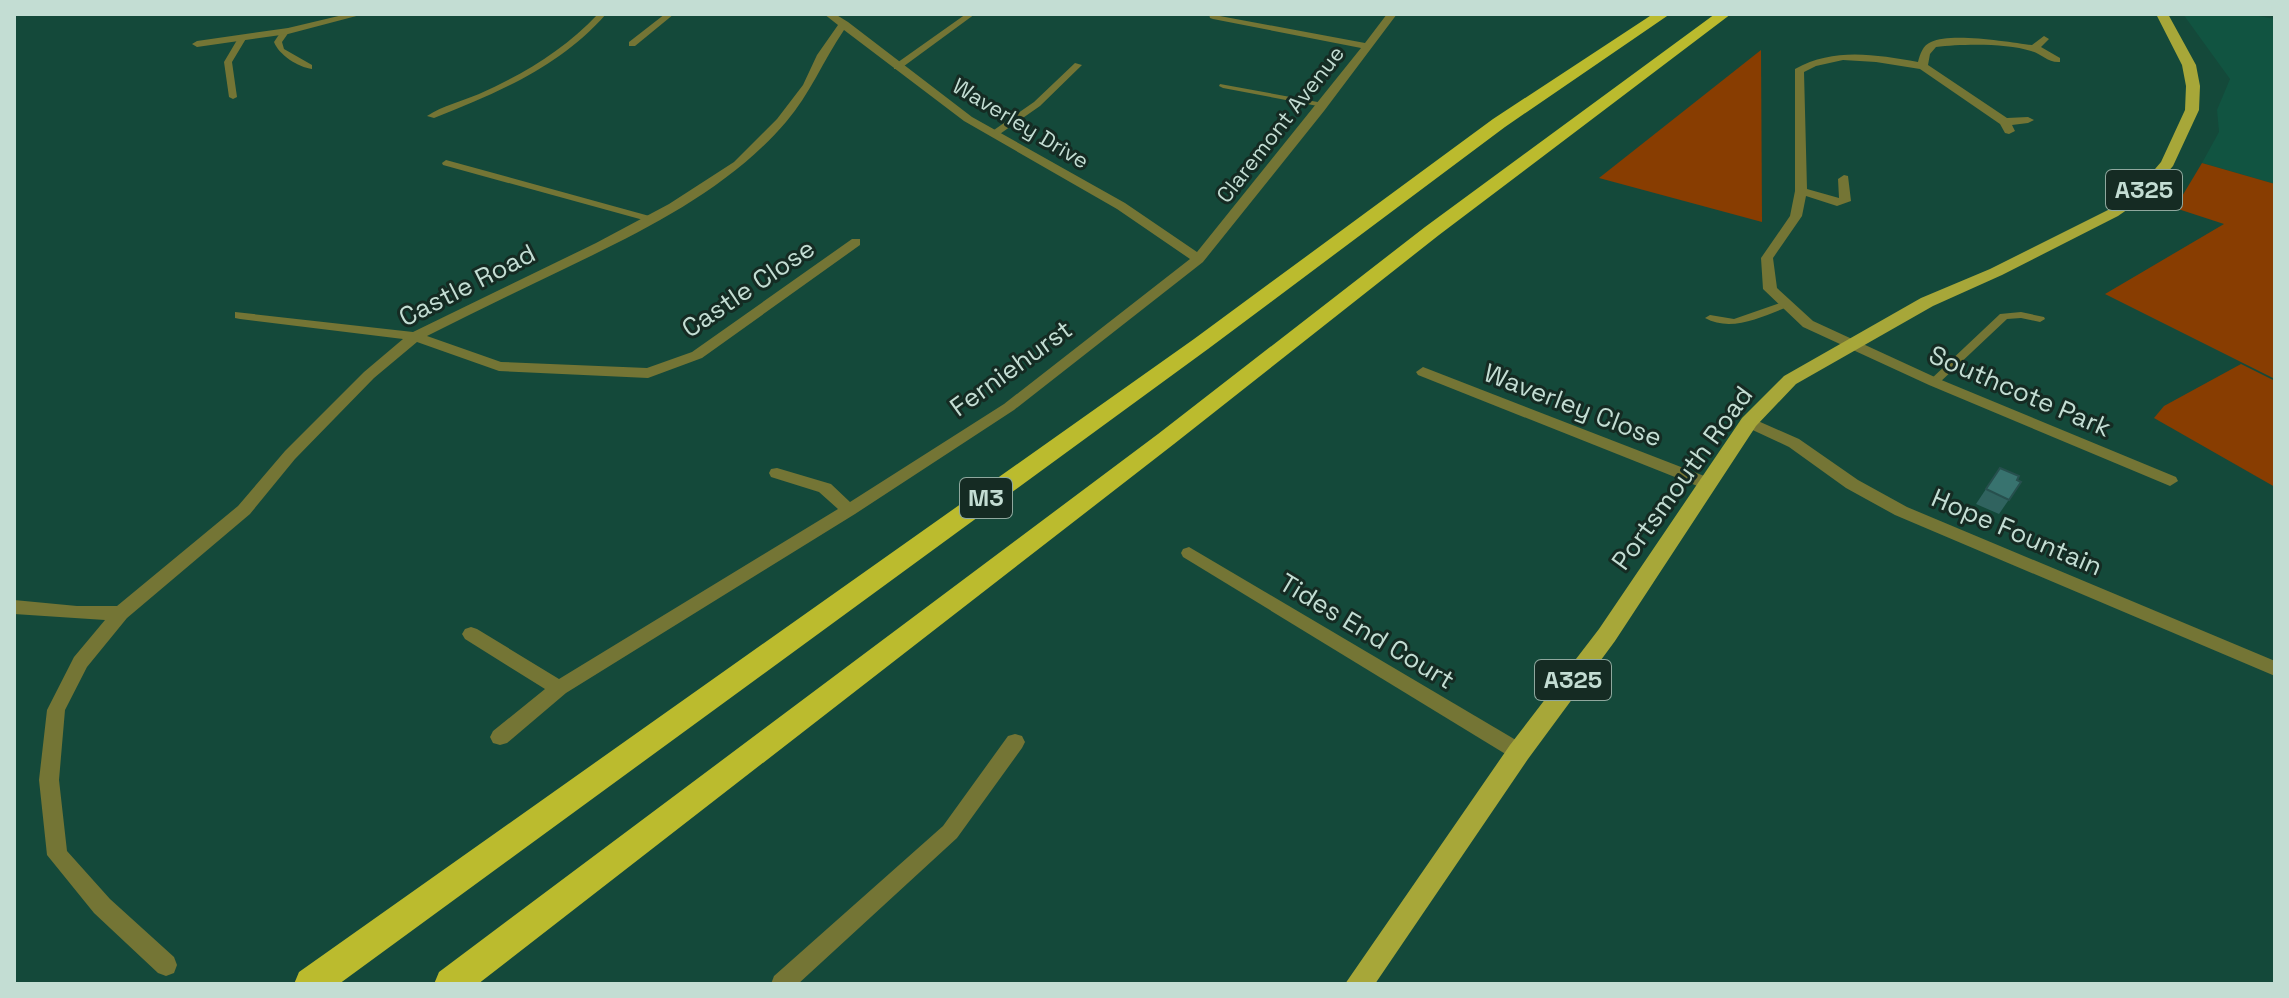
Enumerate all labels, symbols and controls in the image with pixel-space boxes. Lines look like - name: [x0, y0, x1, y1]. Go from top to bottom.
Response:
- street label: Claremont Avenue: [1210, 40, 1350, 208]
- street label: Waverley Drive: [948, 71, 1094, 175]
- road number: A325: [2106, 170, 2182, 210]
- street label: Castle Close: [675, 231, 821, 345]
- street label: Castle Road: [393, 236, 541, 334]
- street label: Ferniehurst: [943, 312, 1079, 424]
- street label: Southcote Park: [1924, 337, 2116, 445]
- street label: Waverley Close: [1479, 355, 1667, 455]
- street label: Portsmouth Road: [1604, 379, 1760, 577]
- road number: M3: [960, 478, 1012, 518]
- street label: Hope Fountain: [1926, 481, 2108, 583]
- street label: Tides End Court: [1273, 565, 1461, 697]
- road number: A325: [1535, 660, 1611, 700]

